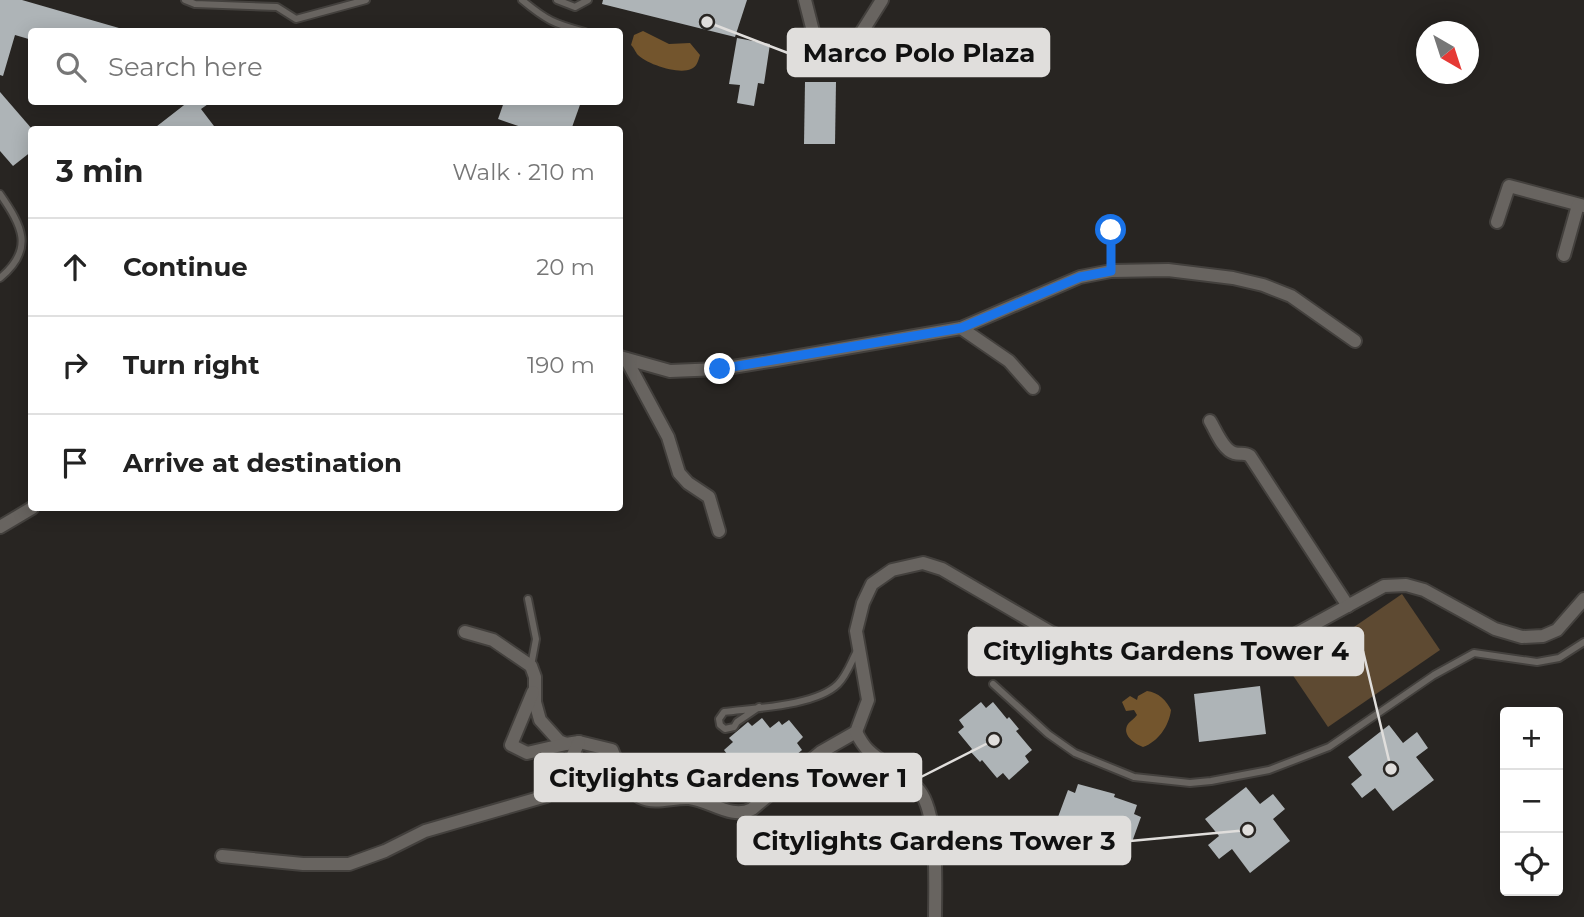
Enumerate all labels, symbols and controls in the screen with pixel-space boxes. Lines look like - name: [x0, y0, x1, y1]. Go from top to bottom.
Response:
- north arrow: [1416, 21, 1479, 84]
- search box: [28, 28, 623, 105]
- callout: Marco Polo Plaza: [788, 29, 1049, 76]
- text: Marco Polo Plaza: [803, 37, 1035, 69]
- icon: search: [52, 48, 90, 86]
- text: Search here: [108, 51, 263, 83]
- text: 3 min: [56, 153, 143, 190]
- text: Walk · 210 m: [452, 158, 595, 186]
- route start: [1095, 214, 1126, 245]
- icon: ahead: [56, 248, 94, 286]
- text: Continue: [123, 251, 248, 283]
- text: 20 m: [536, 253, 595, 281]
- icon: right: [56, 346, 94, 384]
- text: Turn right: [123, 349, 259, 381]
- text: 190 m: [527, 351, 595, 379]
- route end: [704, 353, 735, 384]
- icon: arrive: [56, 444, 94, 482]
- text: Arrive at destination: [123, 447, 402, 479]
- callout: Citylights Gardens Tower 4: [969, 628, 1363, 675]
- text: Citylights Gardens Tower 4: [983, 635, 1349, 667]
- map controls: [1500, 707, 1563, 896]
- button: +: [1500, 707, 1563, 770]
- callout: Citylights Gardens Tower 1: [535, 754, 921, 801]
- text: Citylights Gardens Tower 1: [549, 762, 907, 794]
- button: −: [1500, 770, 1563, 833]
- callout: Citylights Gardens Tower 3: [738, 817, 1130, 864]
- text: Citylights Gardens Tower 3: [752, 825, 1116, 857]
- button: locate: [1500, 833, 1563, 896]

